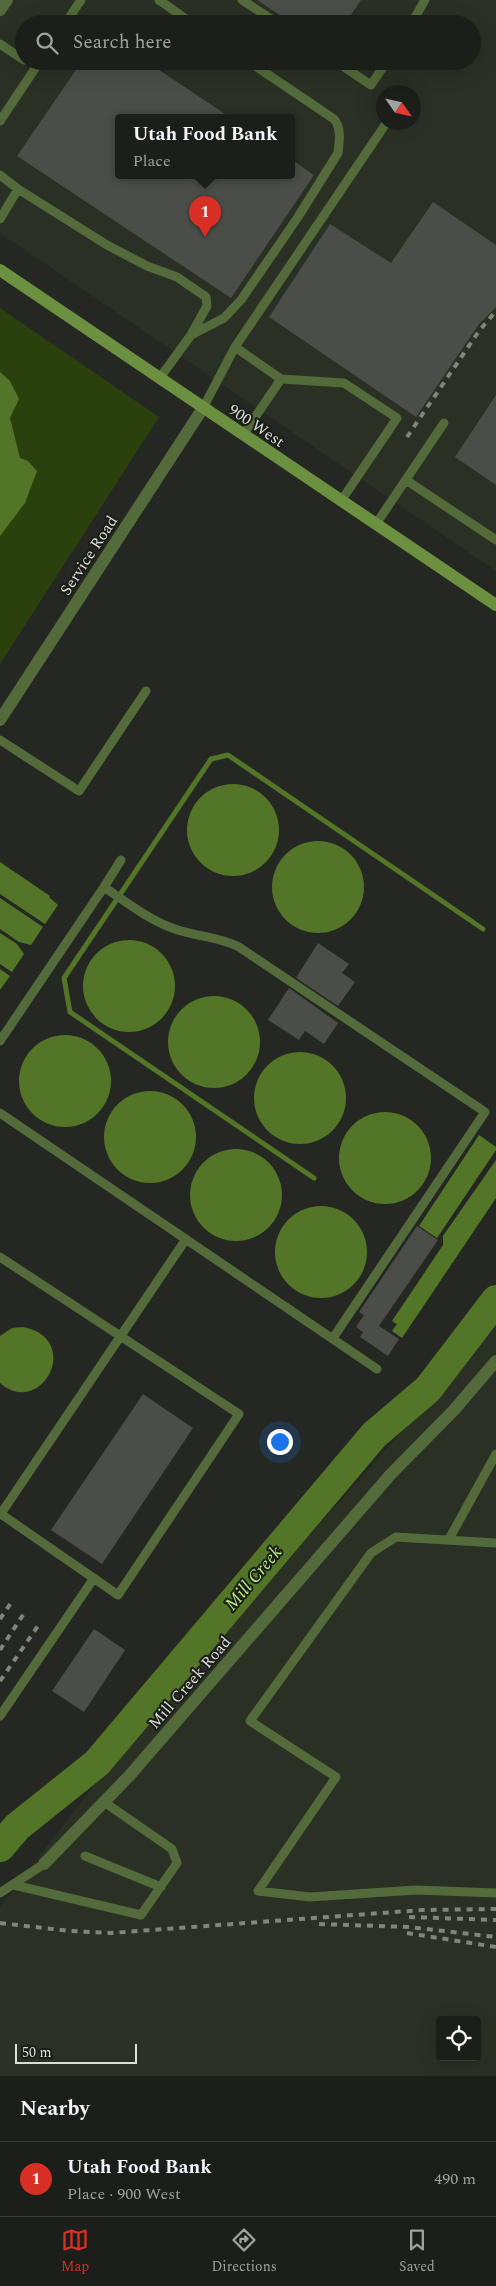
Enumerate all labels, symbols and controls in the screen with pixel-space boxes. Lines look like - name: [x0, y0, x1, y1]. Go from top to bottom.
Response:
- search box: [15, 15, 481, 70]
- text: Search here: [73, 28, 172, 57]
- icon: search: [33, 29, 61, 57]
- north arrow: [376, 85, 421, 130]
- popup: [115, 114, 295, 179]
- text: Utah Food Bank: [133, 120, 277, 149]
- text: Place: [133, 149, 171, 173]
- pin: 1: [189, 196, 221, 237]
- street label: 900 West: [223, 398, 290, 454]
- street label: Service Road: [54, 511, 124, 600]
- your location: [267, 1429, 293, 1455]
- water label: Mill Creek: [218, 1539, 289, 1617]
- street label: Mill Creek Road: [143, 1631, 237, 1734]
- map controls: [436, 2016, 481, 2061]
- button: locate: [436, 2016, 481, 2061]
- scale bar: [15, 2041, 138, 2064]
- text: 50 m: [22, 2042, 52, 2063]
- text: Nearby: [20, 2093, 90, 2125]
- text: Utah Food Bank: [67, 2153, 212, 2182]
- text: 1: [32, 2167, 40, 2191]
- text: 490 m: [434, 2167, 476, 2191]
- text: Place · 900 West: [67, 2182, 181, 2206]
- tab: Map: [61, 2226, 89, 2277]
- tab: Directions: [211, 2226, 277, 2277]
- tab: Saved: [399, 2226, 435, 2277]

